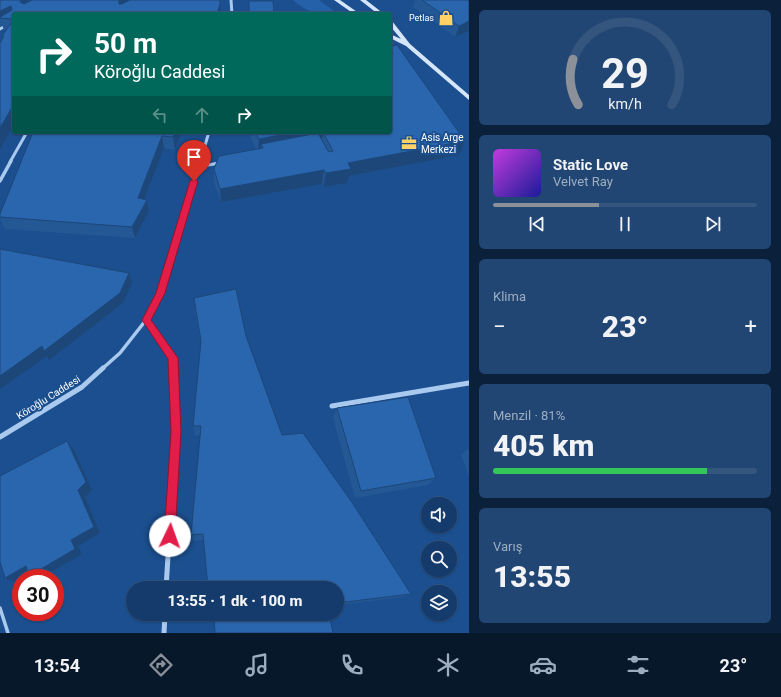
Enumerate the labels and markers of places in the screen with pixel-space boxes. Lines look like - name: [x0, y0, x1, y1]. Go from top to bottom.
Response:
- shop icon: Petlas: [437, 9, 455, 27]
- place label: Petlas: [409, 13, 434, 23]
- place label: Asis Arge Merkezi: [421, 132, 464, 155]
- office icon: Asis Arge Merkezi: [400, 134, 418, 152]
- pin: [177, 140, 211, 181]

